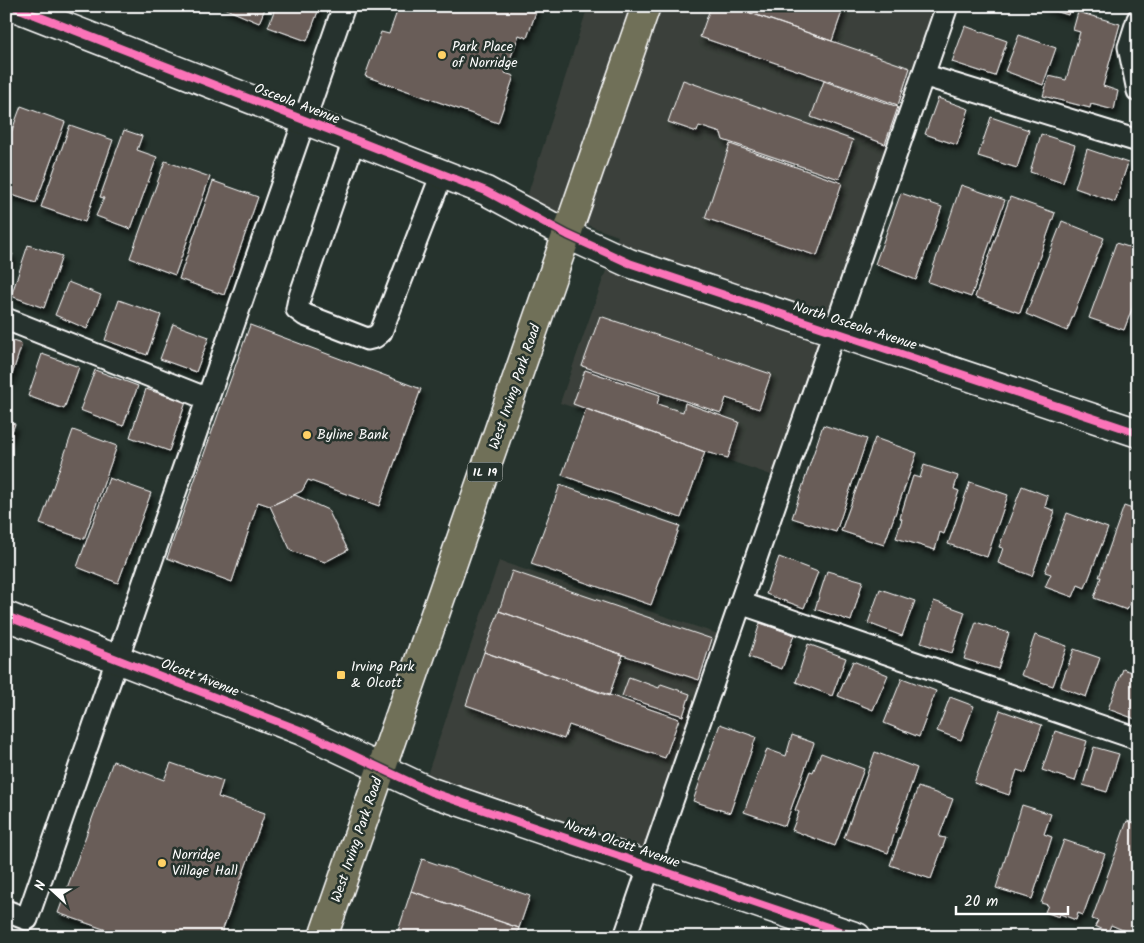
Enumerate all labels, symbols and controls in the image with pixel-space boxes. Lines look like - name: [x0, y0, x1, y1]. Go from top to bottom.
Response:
- place label: Park Place of Norridge: [452, 36, 518, 74]
- marker: Park Place of Norridge: [436, 49, 448, 61]
- street label: Osceola Avenue: [251, 78, 344, 131]
- street label: North Osceola Avenue: [790, 296, 921, 357]
- street label: West Irving Park Road: [483, 320, 547, 453]
- place label: Byline Bank: [317, 424, 389, 446]
- marker: Byline Bank: [301, 429, 313, 441]
- road number: IL 19: [468, 462, 502, 482]
- street label: Olcott Avenue: [158, 653, 243, 703]
- place label: Irving Park & Olcott: [351, 656, 415, 694]
- marker: Irving Park & Olcott: [335, 669, 347, 681]
- street label: West Irving Park Road: [325, 773, 389, 906]
- street label: North Olcott Avenue: [561, 814, 684, 874]
- place label: Norridge Village Hall: [172, 844, 238, 882]
- marker: Norridge Village Hall: [156, 857, 168, 869]
- north arrow: [28, 866, 78, 916]
- text: N: [29, 877, 53, 894]
- scale bar: [956, 883, 1069, 915]
- text: 20 m: [964, 890, 998, 914]

